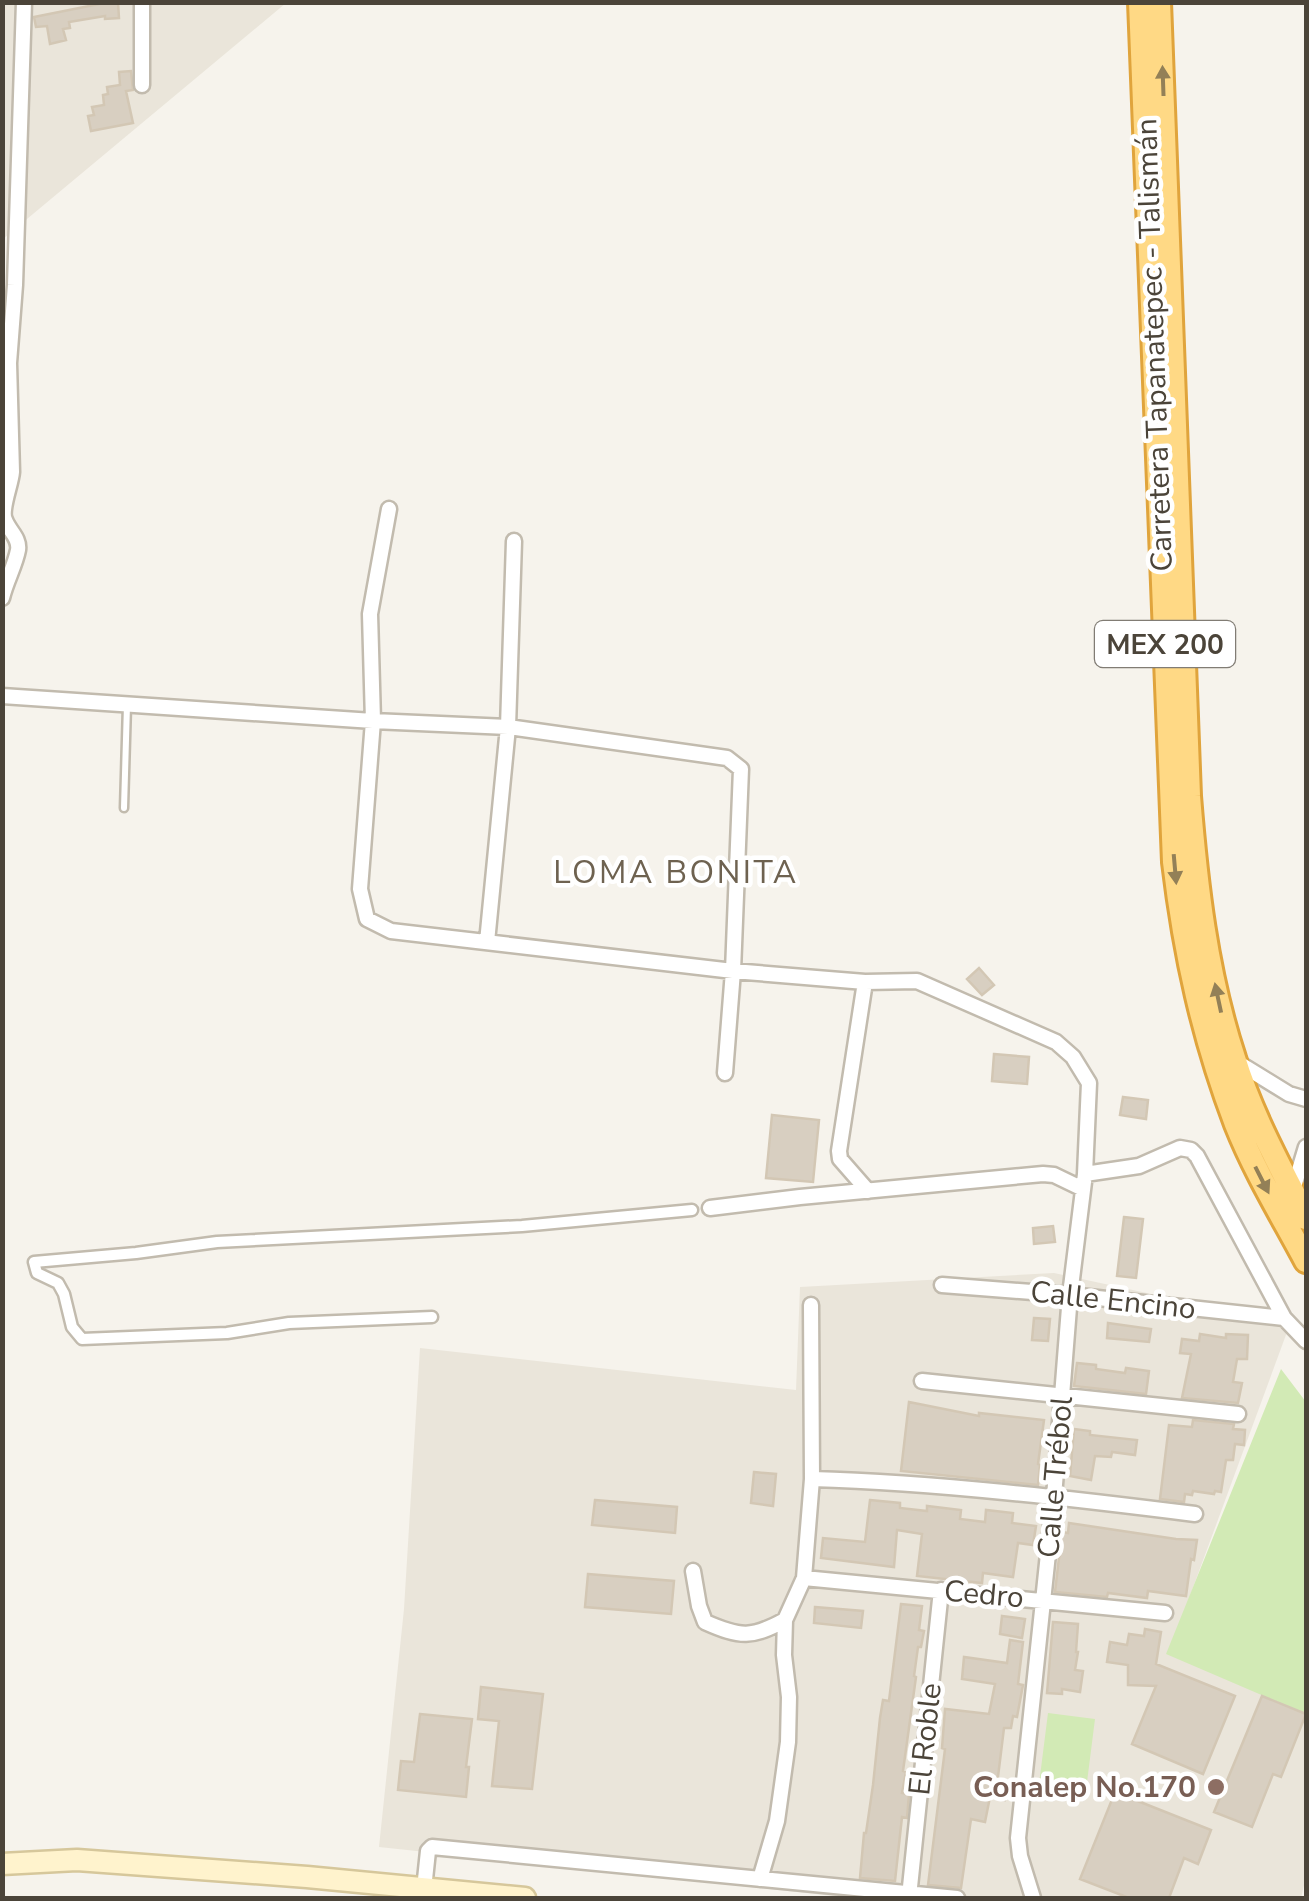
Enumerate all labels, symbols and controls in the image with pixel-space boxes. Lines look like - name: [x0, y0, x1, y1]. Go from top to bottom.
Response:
- one-way arrow: [1154, 65, 1170, 97]
- street label: Carretera Tapanatepec - Talismán: [1126, 118, 1183, 572]
- road number: MEX 200: [1095, 621, 1235, 667]
- district label: LOMA BONITA: [553, 851, 799, 894]
- one-way arrow: [1167, 854, 1183, 886]
- one-way arrow: [1210, 982, 1225, 1013]
- one-way arrow: [1253, 1166, 1270, 1195]
- street label: Calle Encino: [1028, 1271, 1198, 1330]
- street label: Calle Trébol: [1028, 1394, 1083, 1560]
- street label: Cedro: [942, 1571, 1026, 1618]
- street label: El Roble: [899, 1681, 952, 1797]
- place label: Conalep No.170: [973, 1767, 1196, 1808]
- marker: Conalep No.170: [1205, 1776, 1227, 1798]

